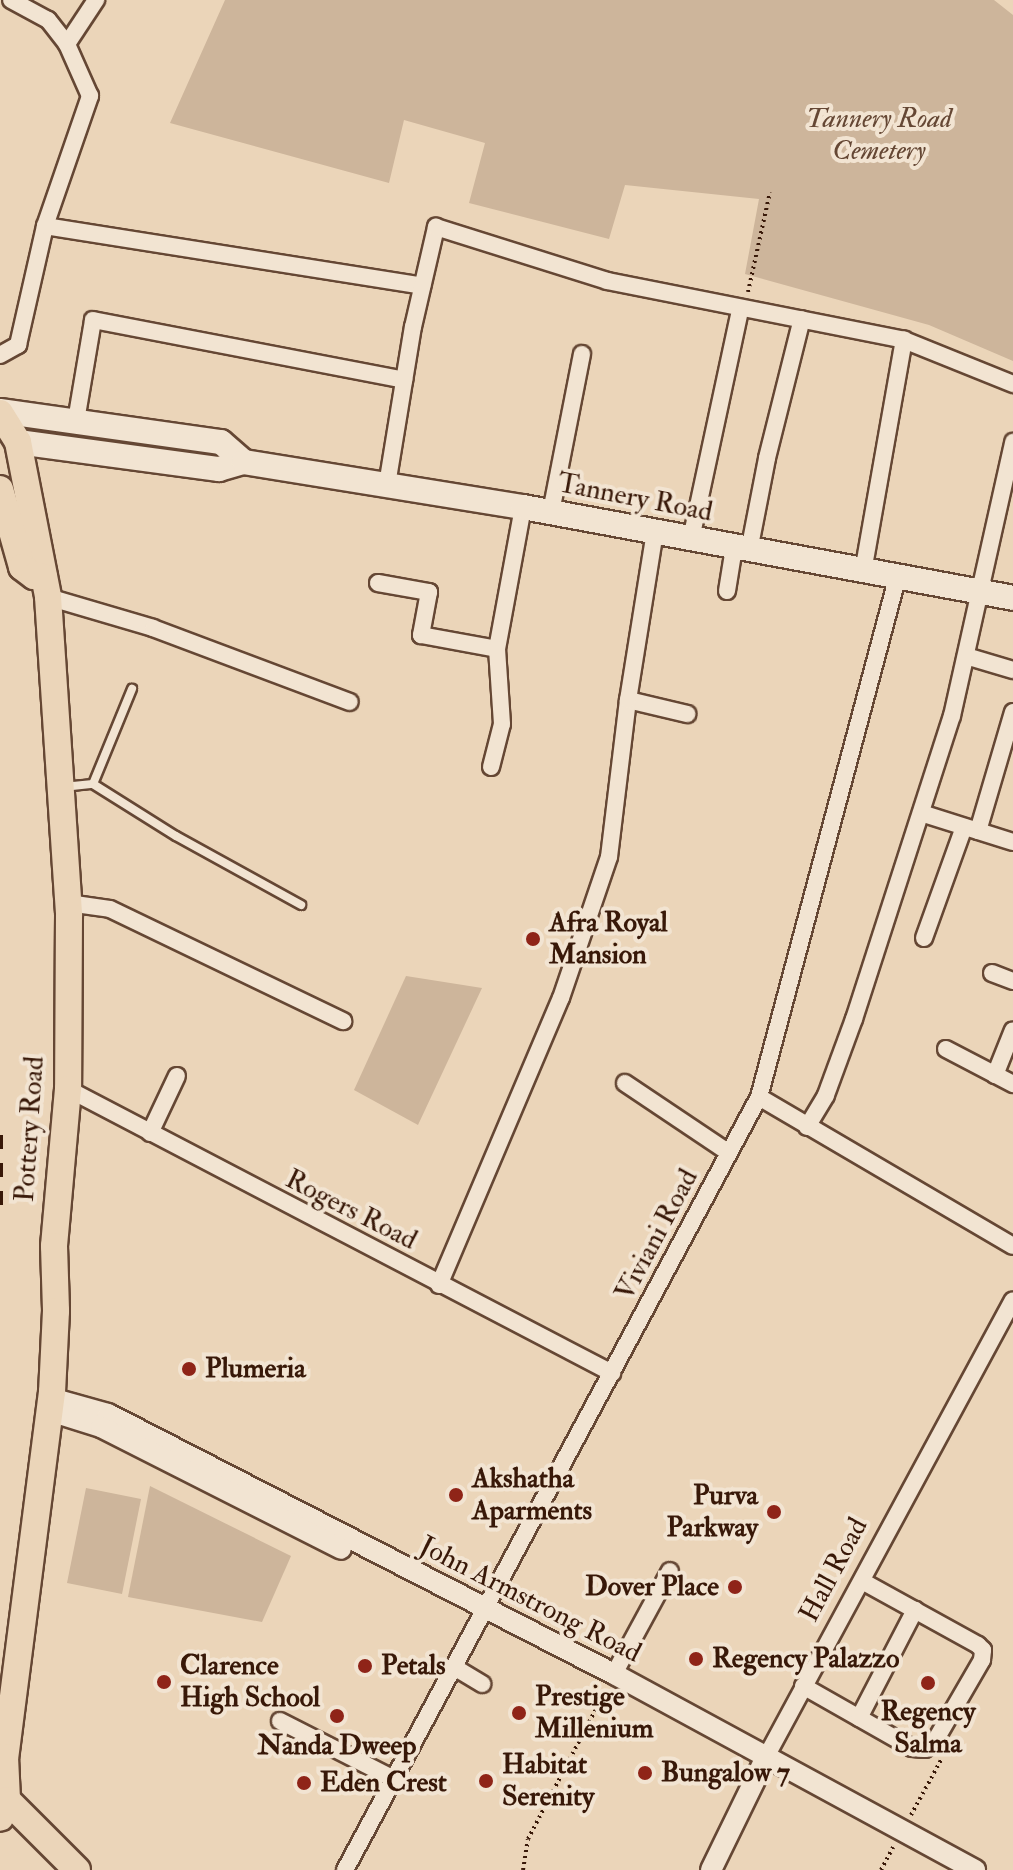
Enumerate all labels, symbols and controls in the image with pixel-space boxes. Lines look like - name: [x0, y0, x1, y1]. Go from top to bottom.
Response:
- park label: Tannery Road Cemetery: [806, 102, 952, 168]
- street label: Tannery Road: [555, 467, 715, 529]
- place label: Afra Royal Mansion: [549, 906, 668, 972]
- marker: Afra Royal Mansion: [524, 930, 542, 948]
- street label: Pottery Road: [8, 1055, 52, 1203]
- street label: Rogers Road: [280, 1163, 422, 1257]
- street label: Viviani Road: [608, 1163, 706, 1307]
- place label: Plumeria: [205, 1352, 306, 1386]
- marker: Plumeria: [180, 1360, 198, 1378]
- place label: Akshatha Aparments: [472, 1462, 592, 1528]
- place label: Purva Parkway: [667, 1479, 758, 1545]
- marker: Akshatha Aparments: [447, 1486, 465, 1504]
- marker: Purva Parkway: [765, 1503, 783, 1521]
- street label: Hall Road: [793, 1512, 875, 1628]
- street label: John Armstrong Road: [414, 1530, 646, 1670]
- place label: Dover Place: [585, 1570, 719, 1604]
- marker: Dover Place: [726, 1578, 744, 1596]
- place label: Regency Palazzo: [712, 1642, 899, 1676]
- place label: Clarence High School: [180, 1649, 320, 1715]
- place label: Petals: [381, 1649, 446, 1683]
- marker: Regency Palazzo: [687, 1650, 705, 1668]
- marker: Petals: [356, 1657, 374, 1675]
- marker: Clarence High School: [155, 1673, 173, 1691]
- marker: Regency Salma: [919, 1674, 937, 1692]
- place label: Prestige Millenium: [535, 1680, 653, 1746]
- place label: Regency Salma: [881, 1695, 975, 1761]
- marker: Prestige Millenium: [510, 1704, 528, 1722]
- marker: Nanda Dweep: [328, 1707, 346, 1725]
- place label: Nanda Dweep: [258, 1729, 416, 1763]
- place label: Habitat Serenity: [502, 1748, 594, 1814]
- place label: Bungalow 7: [661, 1756, 790, 1790]
- marker: Bungalow 7: [636, 1764, 654, 1782]
- place label: Eden Crest: [320, 1766, 447, 1800]
- marker: Habitat Serenity: [477, 1772, 495, 1790]
- marker: Eden Crest: [295, 1774, 313, 1792]

